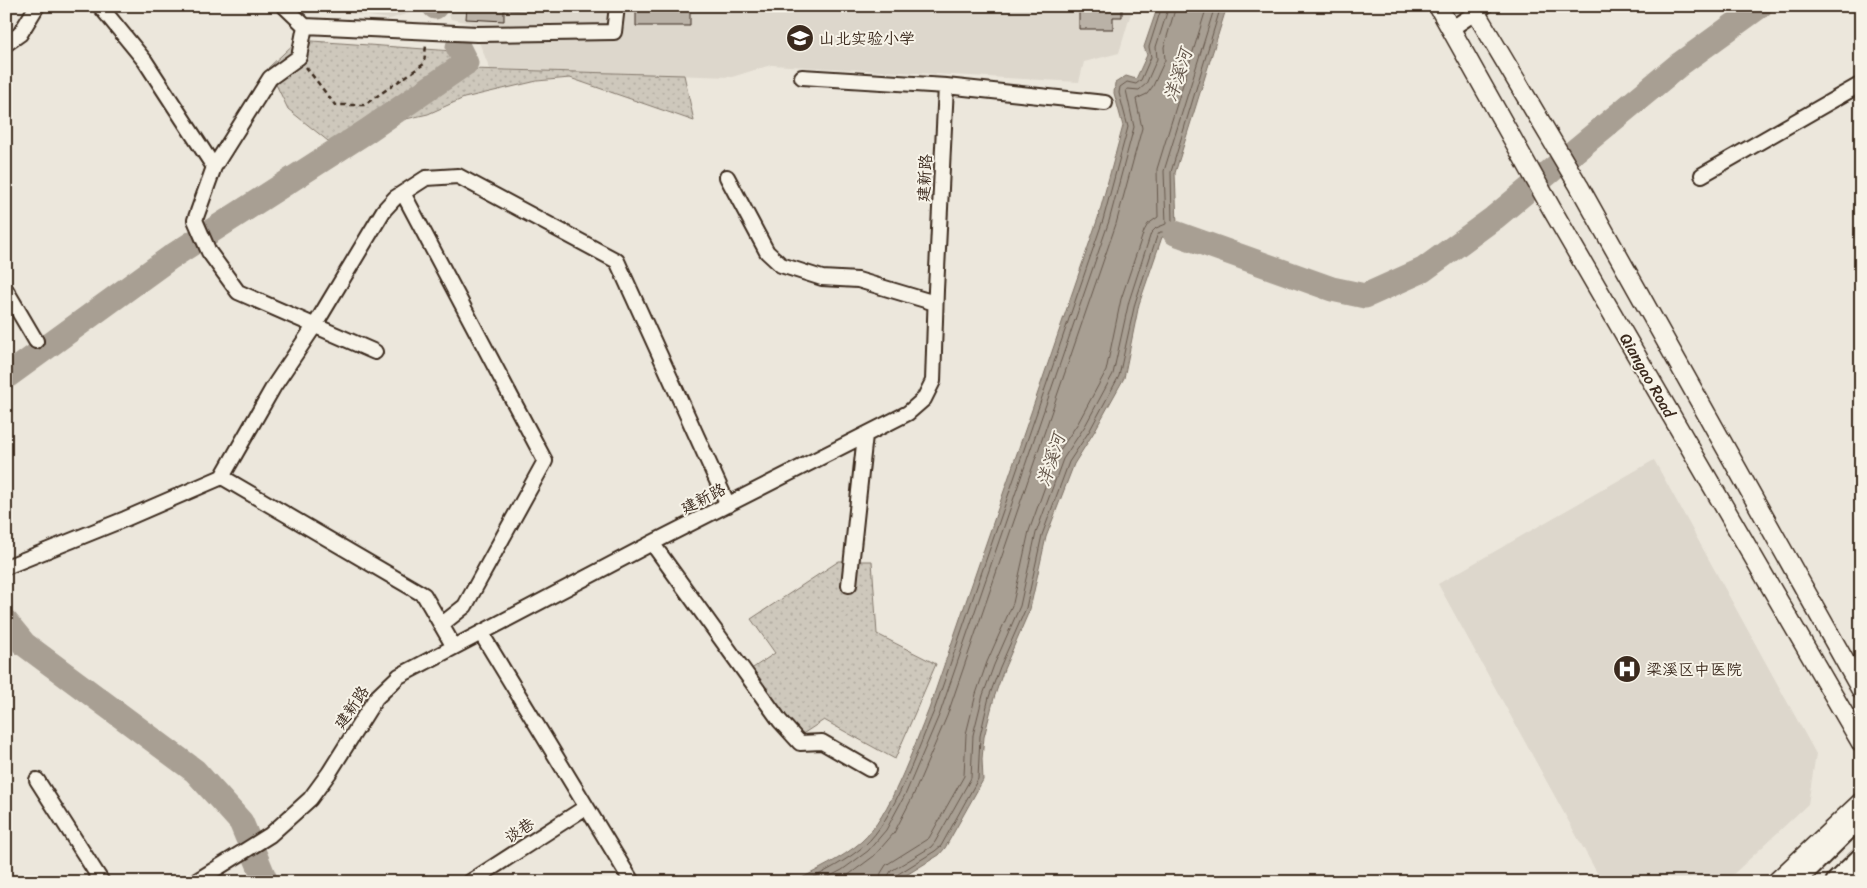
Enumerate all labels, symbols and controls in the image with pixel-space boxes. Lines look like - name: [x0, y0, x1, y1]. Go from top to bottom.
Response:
- school or university icon: 山北实验小学: [785, 23, 815, 53]
- place label: 山北实验小学: [819, 24, 915, 53]
- water label: 洋溪河: [1154, 42, 1202, 106]
- street label: 建新路: [909, 153, 940, 203]
- street label: Qiangao Road: [1611, 327, 1684, 425]
- water label: 洋溪河: [1027, 427, 1075, 491]
- street label: 建新路: [675, 475, 731, 522]
- hospital icon: 梁溪区中医院: [1612, 654, 1642, 684]
- place label: 梁溪区中医院: [1646, 655, 1742, 684]
- street label: 建新路: [326, 679, 377, 735]
- street label: 谈巷: [498, 810, 541, 851]

